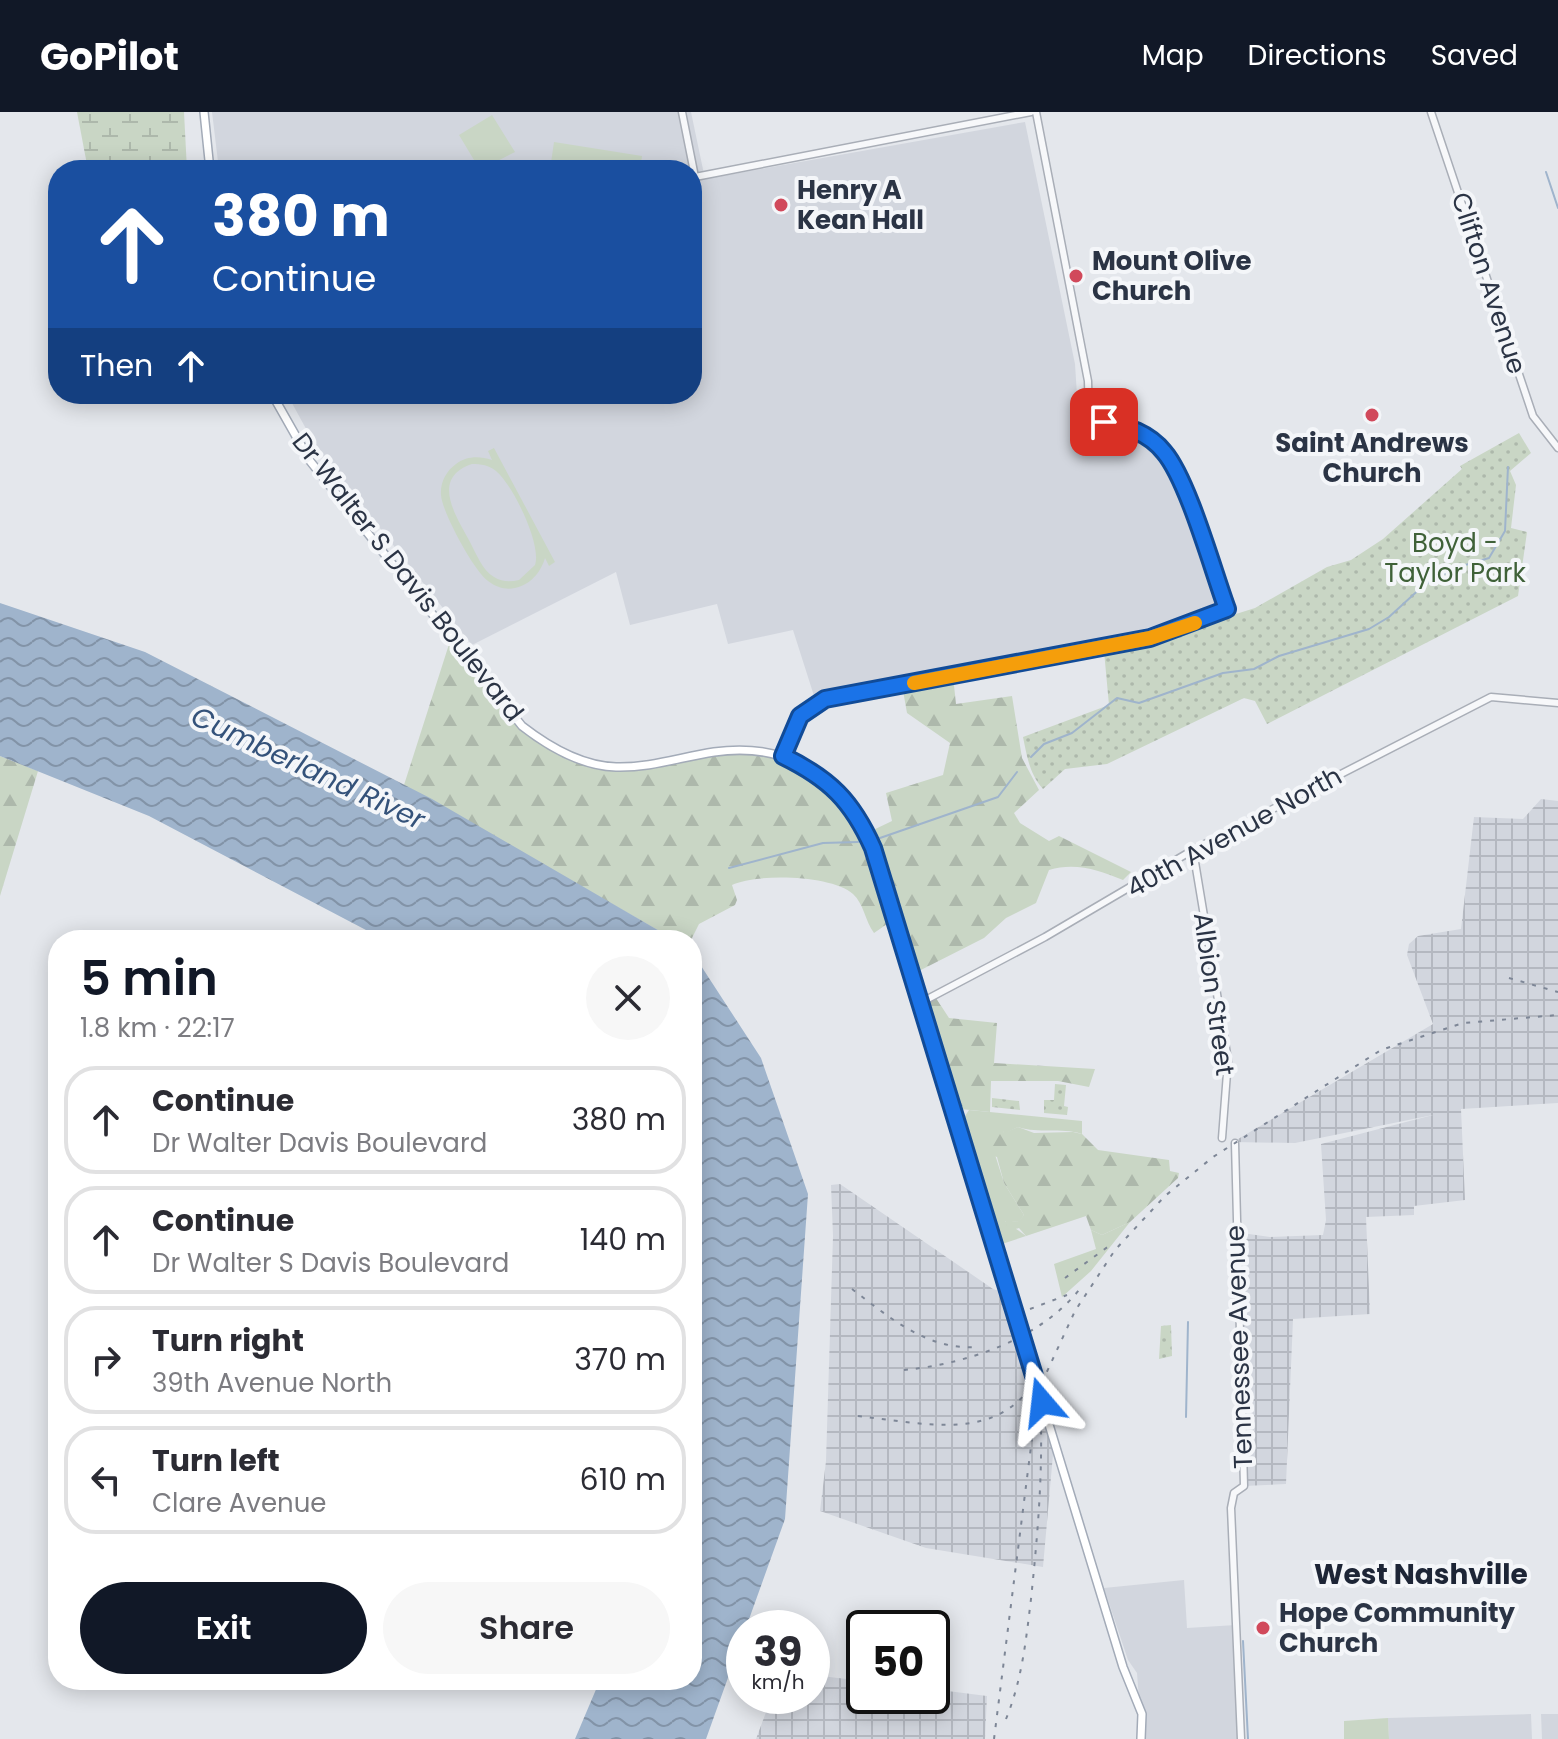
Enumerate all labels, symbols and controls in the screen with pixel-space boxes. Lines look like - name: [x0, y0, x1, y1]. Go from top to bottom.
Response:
- text: GoPilot: [40, 30, 179, 83]
- text: Map: [1142, 36, 1204, 75]
- text: Directions: [1248, 36, 1387, 75]
- text: Saved: [1431, 36, 1518, 75]
- place label: Henry A Kean Hall: [797, 172, 924, 238]
- text: 380 m: [212, 177, 390, 256]
- street label: Clifton Avenue: [1443, 188, 1535, 378]
- icon: ahead: [80, 192, 184, 296]
- marker: Henry A Kean Hall: [772, 196, 790, 214]
- place label: Mount Olive Church: [1092, 243, 1252, 309]
- text: Continue: [212, 253, 376, 304]
- marker: Mount Olive Church: [1067, 267, 1085, 285]
- text: Then: [80, 344, 153, 387]
- icon: ahead: [169, 344, 213, 388]
- pin: [1070, 388, 1138, 456]
- icon: arrive: [1082, 400, 1126, 444]
- marker: Saint Andrews Church: [1363, 406, 1381, 424]
- street label: Dr Walter S Davis Boulevard: [284, 425, 532, 729]
- place label: Saint Andrews Church: [1275, 425, 1469, 491]
- park label: Boyd - Taylor Park: [1384, 525, 1526, 591]
- water label: Cumberland River: [185, 697, 432, 839]
- street label: 40th Avenue North: [1120, 758, 1348, 906]
- street label: Albion Street: [1185, 910, 1243, 1078]
- text: 5 min: [80, 945, 218, 1012]
- button: close: [586, 956, 670, 1040]
- text: 1.8 km · 22:17: [80, 1010, 235, 1046]
- text: Continue: [152, 1079, 294, 1122]
- icon: ahead: [84, 1098, 128, 1142]
- text: 380 m: [572, 1098, 666, 1141]
- text: Dr Walter Davis Boulevard: [152, 1125, 487, 1161]
- text: Continue: [152, 1199, 294, 1242]
- icon: ahead: [84, 1218, 128, 1262]
- text: 140 m: [580, 1218, 666, 1261]
- street label: Tennessee Avenue: [1217, 1225, 1261, 1469]
- text: Dr Walter S Davis Boulevard: [152, 1245, 509, 1281]
- text: Turn right: [152, 1319, 304, 1362]
- icon: right: [84, 1338, 128, 1382]
- text: 370 m: [574, 1338, 666, 1381]
- position arrow: [1000, 1360, 1084, 1444]
- text: 39th Avenue North: [152, 1365, 392, 1401]
- text: Turn left: [152, 1439, 280, 1482]
- icon: left: [84, 1458, 128, 1502]
- text: 610 m: [580, 1458, 666, 1501]
- text: Clare Avenue: [152, 1485, 326, 1521]
- district label: West Nashville: [1314, 1555, 1528, 1594]
- button: Exit: [80, 1582, 367, 1674]
- button: Share: [383, 1582, 670, 1674]
- place label: Hope Community Church: [1279, 1595, 1515, 1661]
- speed limit sign: 50: [846, 1610, 950, 1714]
- marker: Hope Community Church: [1254, 1619, 1272, 1637]
- text: 39: [754, 1624, 802, 1680]
- text: km/h: [751, 1668, 805, 1696]

